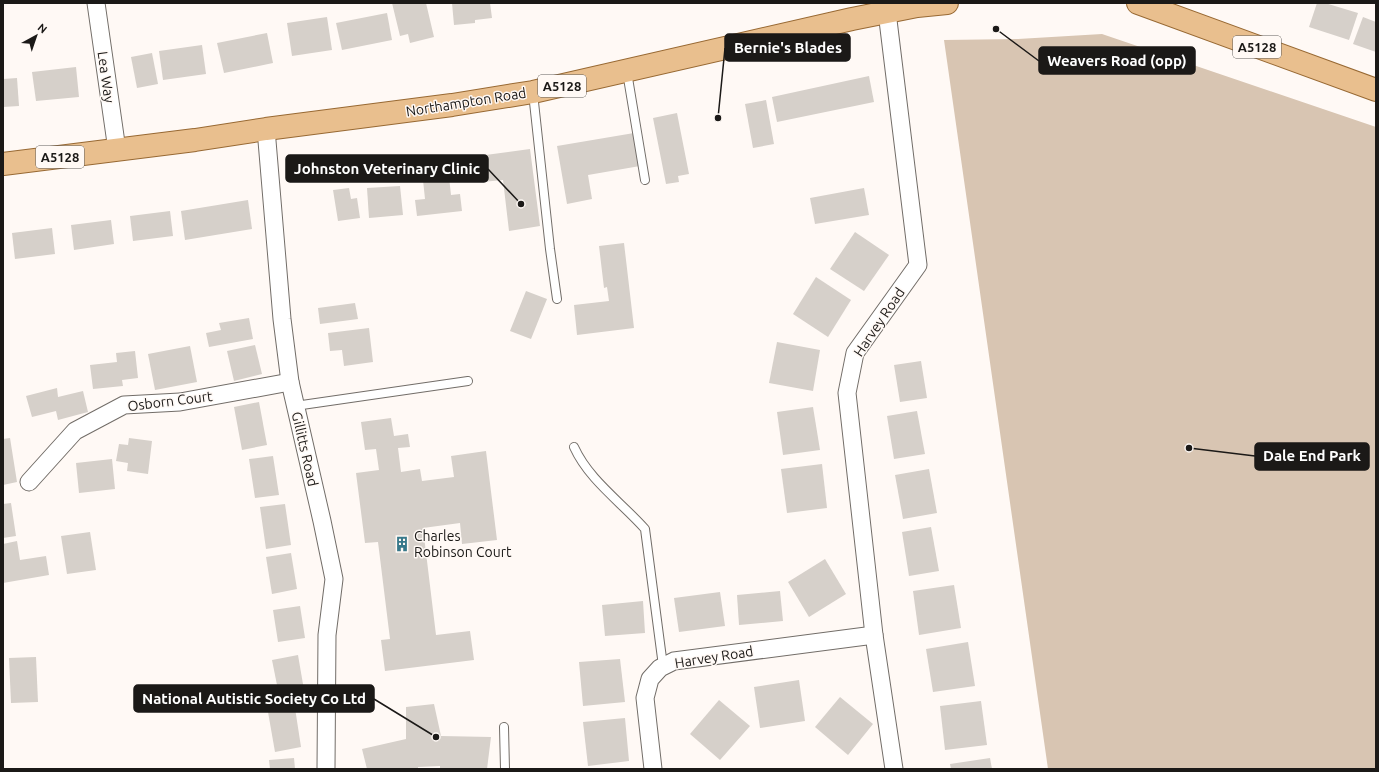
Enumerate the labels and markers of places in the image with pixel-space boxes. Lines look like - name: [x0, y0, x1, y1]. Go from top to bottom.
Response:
- callout: Bernie's Blades: [725, 34, 850, 61]
- callout: Weavers Road (opp): [1039, 47, 1195, 74]
- callout: Johnston Veterinary Clinic: [286, 155, 488, 182]
- callout: Dale End Park: [1255, 443, 1369, 470]
- place label: Charles Robinson Court: [414, 528, 512, 560]
- building icon: Charles Robinson Court: [393, 535, 411, 553]
- callout: National Autistic Society Co Ltd: [134, 685, 374, 712]

